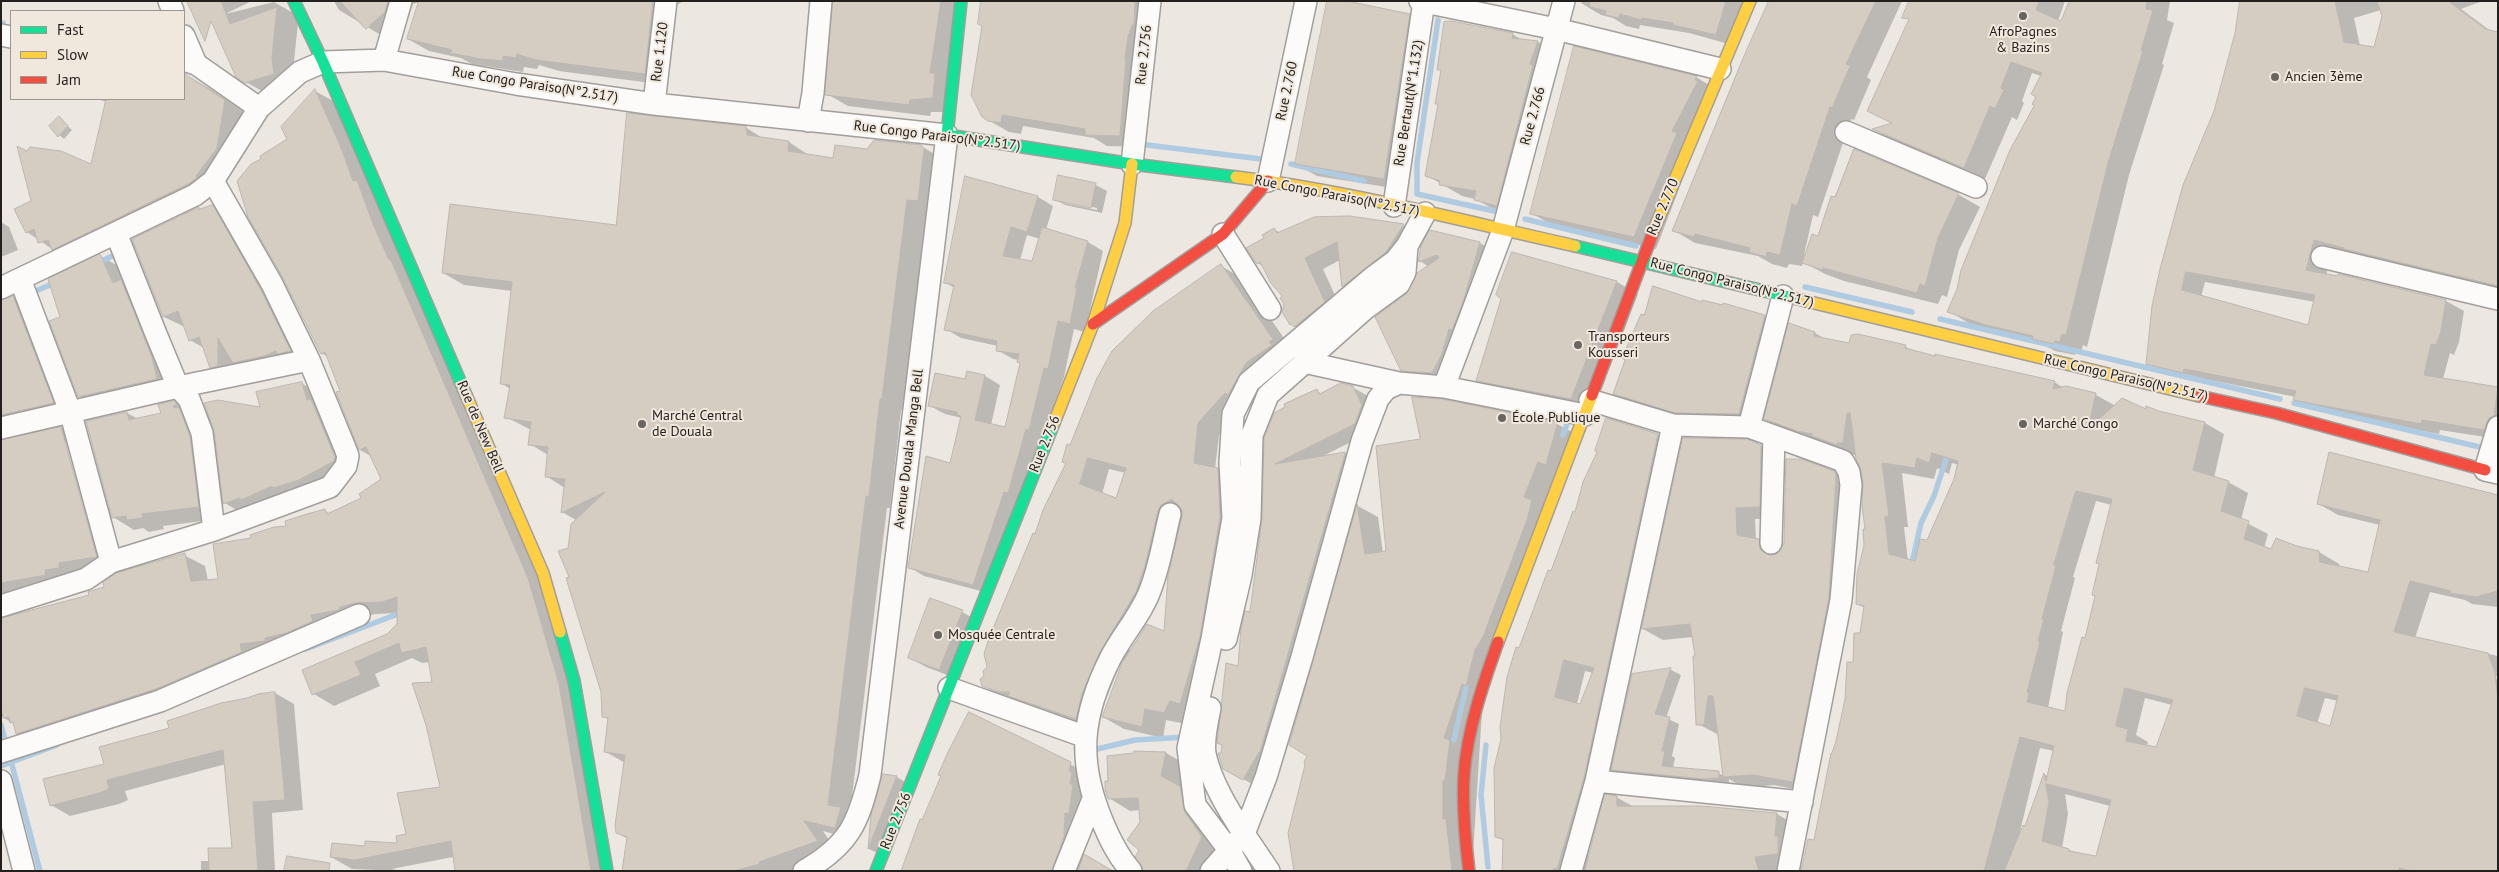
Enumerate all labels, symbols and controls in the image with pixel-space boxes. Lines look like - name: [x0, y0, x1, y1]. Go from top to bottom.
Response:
- legend: [10, 10, 185, 100]
- marker: AfroPagnes & Bazins: [2017, 10, 2029, 22]
- text: Fast: [57, 20, 84, 39]
- street label: Rue 1.120: [648, 21, 672, 83]
- street label: Rue 2.756: [1133, 24, 1155, 86]
- place label: AfroPagnes & Bazins: [1989, 24, 2057, 56]
- street label: Rue Bertaut(N°1.132): [1391, 39, 1427, 167]
- text: Slow: [57, 45, 88, 64]
- street label: Rue 2.760: [1273, 60, 1301, 122]
- street label: Rue Congo Paraiso(N°2.517): [451, 64, 619, 106]
- place label: Ancien 3ème: [2285, 69, 2363, 85]
- text: Jam: [57, 70, 81, 89]
- marker: Ancien 3ème: [2269, 71, 2281, 83]
- street label: Rue 2.766: [1517, 85, 1549, 147]
- street label: Rue Congo Paraiso(N°2.517): [853, 117, 1021, 155]
- street label: Rue Congo Paraiso(N°2.517): [1253, 172, 1421, 220]
- street label: Rue 2.770: [1644, 176, 1682, 238]
- street label: Rue Congo Paraiso(N°2.517): [1649, 255, 1815, 311]
- place label: Transporteurs Kousseri: [1588, 329, 1670, 362]
- marker: Transporteurs Kousseri: [1572, 339, 1584, 351]
- street label: Rue Congo Paraiso(N°2.517): [2042, 351, 2210, 405]
- street label: Avenue Douala Manga Bell: [891, 368, 927, 530]
- street label: Rue de New Bell: [453, 378, 507, 476]
- place label: Marché Central de Douala: [652, 408, 742, 441]
- place label: École Publique: [1512, 410, 1600, 426]
- marker: École Publique: [1496, 412, 1508, 424]
- street label: Rue 2.756: [1026, 413, 1064, 475]
- place label: Marché Congo: [2033, 416, 2118, 432]
- marker: Marché Central de Douala: [636, 418, 648, 430]
- marker: Marché Congo: [2017, 418, 2029, 430]
- place label: Mosquée Centrale: [948, 627, 1055, 643]
- marker: Mosquée Centrale: [932, 629, 944, 641]
- street label: Rue 2.756: [877, 790, 915, 852]

